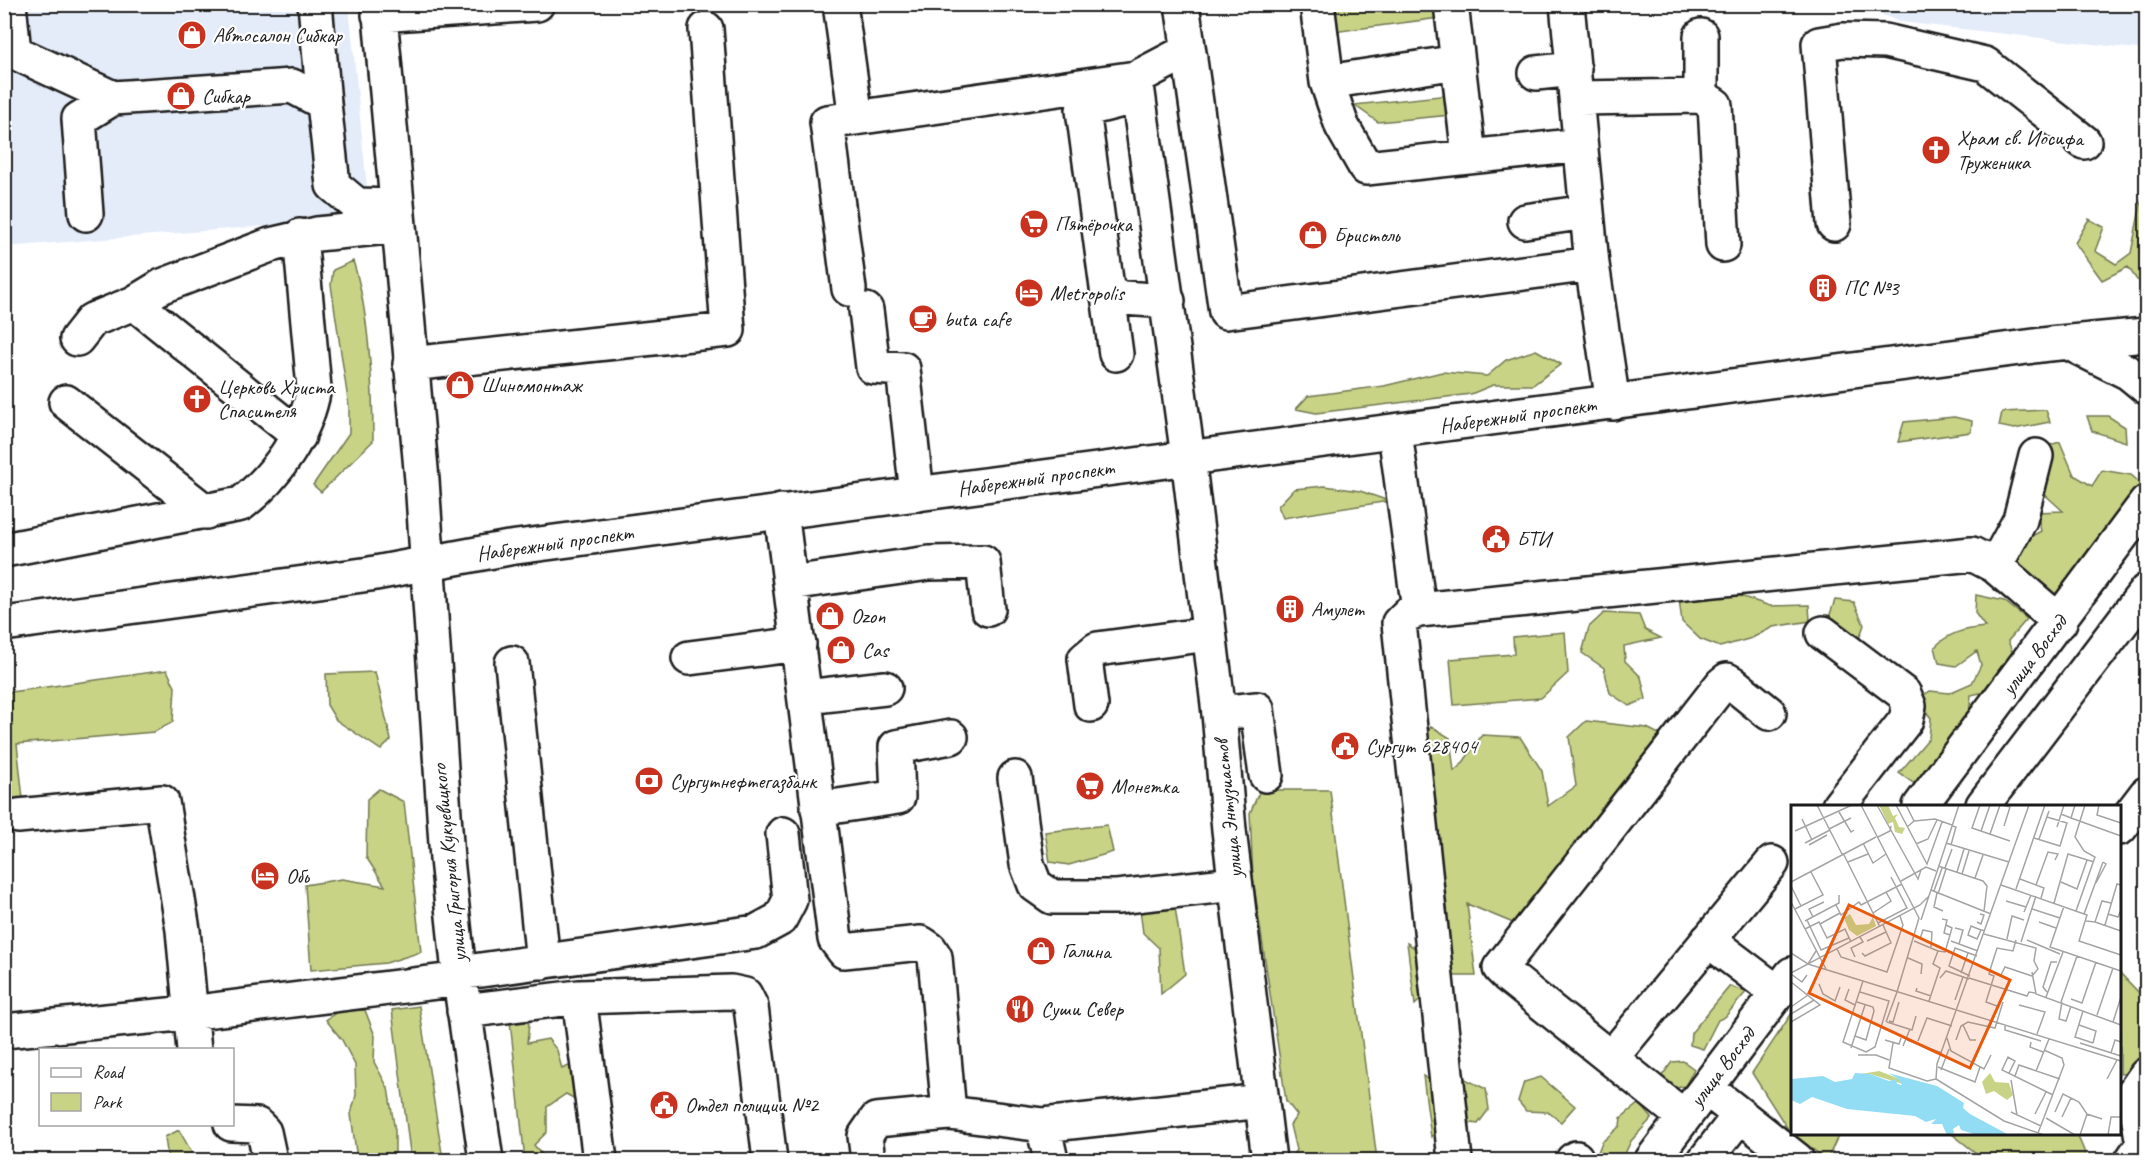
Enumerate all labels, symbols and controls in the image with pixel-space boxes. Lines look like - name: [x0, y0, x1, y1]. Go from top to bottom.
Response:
- shop icon: Автосалон Сибкар: [176, 19, 208, 51]
- place label: Автосалон Сибкар: [213, 22, 343, 48]
- shop icon: Сибкар: [165, 80, 197, 112]
- place label: Сибкар: [202, 83, 252, 109]
- place label: Храм св. Иосифа Труженика: [1957, 125, 2085, 175]
- church icon: Храм св. Иосифа Труженика: [1920, 134, 1952, 166]
- supermarket icon: Пятёрочка: [1018, 208, 1050, 240]
- place label: Пятёрочка: [1055, 211, 1134, 237]
- shop icon: Бристоль: [1297, 219, 1329, 251]
- place label: Бристоль: [1334, 222, 1401, 248]
- building icon: ПС №3: [1807, 272, 1839, 304]
- place label: ПС №3: [1844, 275, 1900, 301]
- hotel icon: Metropolis: [1013, 277, 1045, 309]
- place label: Metropolis: [1050, 280, 1126, 306]
- cafe icon: buta cafe: [907, 303, 939, 335]
- place label: buta cafe: [944, 306, 1013, 332]
- shop icon: Шиномонтаж: [444, 369, 476, 401]
- place label: Шиномонтаж: [481, 372, 584, 398]
- place label: Церковь Христа Спасителя: [218, 374, 336, 424]
- church icon: Церковь Христа Спасителя: [181, 383, 213, 415]
- street label: Набережный проспект: [1438, 391, 1599, 439]
- street label: Набережный проспект: [956, 454, 1117, 502]
- street label: Набережный проспект: [475, 519, 636, 567]
- public building icon: БТИ: [1480, 523, 1512, 555]
- place label: БТИ: [1517, 526, 1554, 552]
- building icon: Амулет: [1274, 593, 1306, 625]
- place label: Амулет: [1311, 596, 1366, 622]
- shop icon: Ozon: [814, 600, 846, 632]
- place label: Ozon: [851, 603, 886, 629]
- street label: улица Восход: [1994, 608, 2074, 702]
- shop icon: Cas: [825, 634, 857, 666]
- place label: Cas: [862, 637, 890, 663]
- public building icon: Сургут 628404: [1329, 730, 1361, 762]
- place label: Сургут 628404: [1366, 733, 1480, 759]
- street label: улица Энтузиастов: [1207, 735, 1248, 881]
- street label: улица Григория Кукуевицкого: [426, 761, 473, 965]
- bank icon: Сургутнефтегазбанк: [633, 765, 665, 797]
- place label: Сургутнефтегазбанк: [670, 768, 818, 794]
- supermarket icon: Монетка: [1074, 770, 1106, 802]
- place label: Монетка: [1111, 773, 1181, 799]
- inset map: [1791, 805, 2121, 1135]
- hotel icon: Обь: [249, 860, 281, 892]
- place label: Обь: [286, 863, 310, 889]
- shop icon: Галина: [1025, 935, 1057, 967]
- place label: Галина: [1062, 938, 1113, 964]
- restaurant icon: Суши Север: [1004, 993, 1036, 1025]
- place label: Суши Север: [1041, 996, 1125, 1022]
- street label: улица Восход: [1682, 1020, 1762, 1114]
- legend: [39, 1048, 234, 1126]
- text: Road: [93, 1061, 126, 1083]
- public building icon: Отдел полиции №2: [648, 1089, 680, 1121]
- text: Park: [93, 1091, 123, 1113]
- place label: Отдел полиции №2: [685, 1092, 820, 1118]

